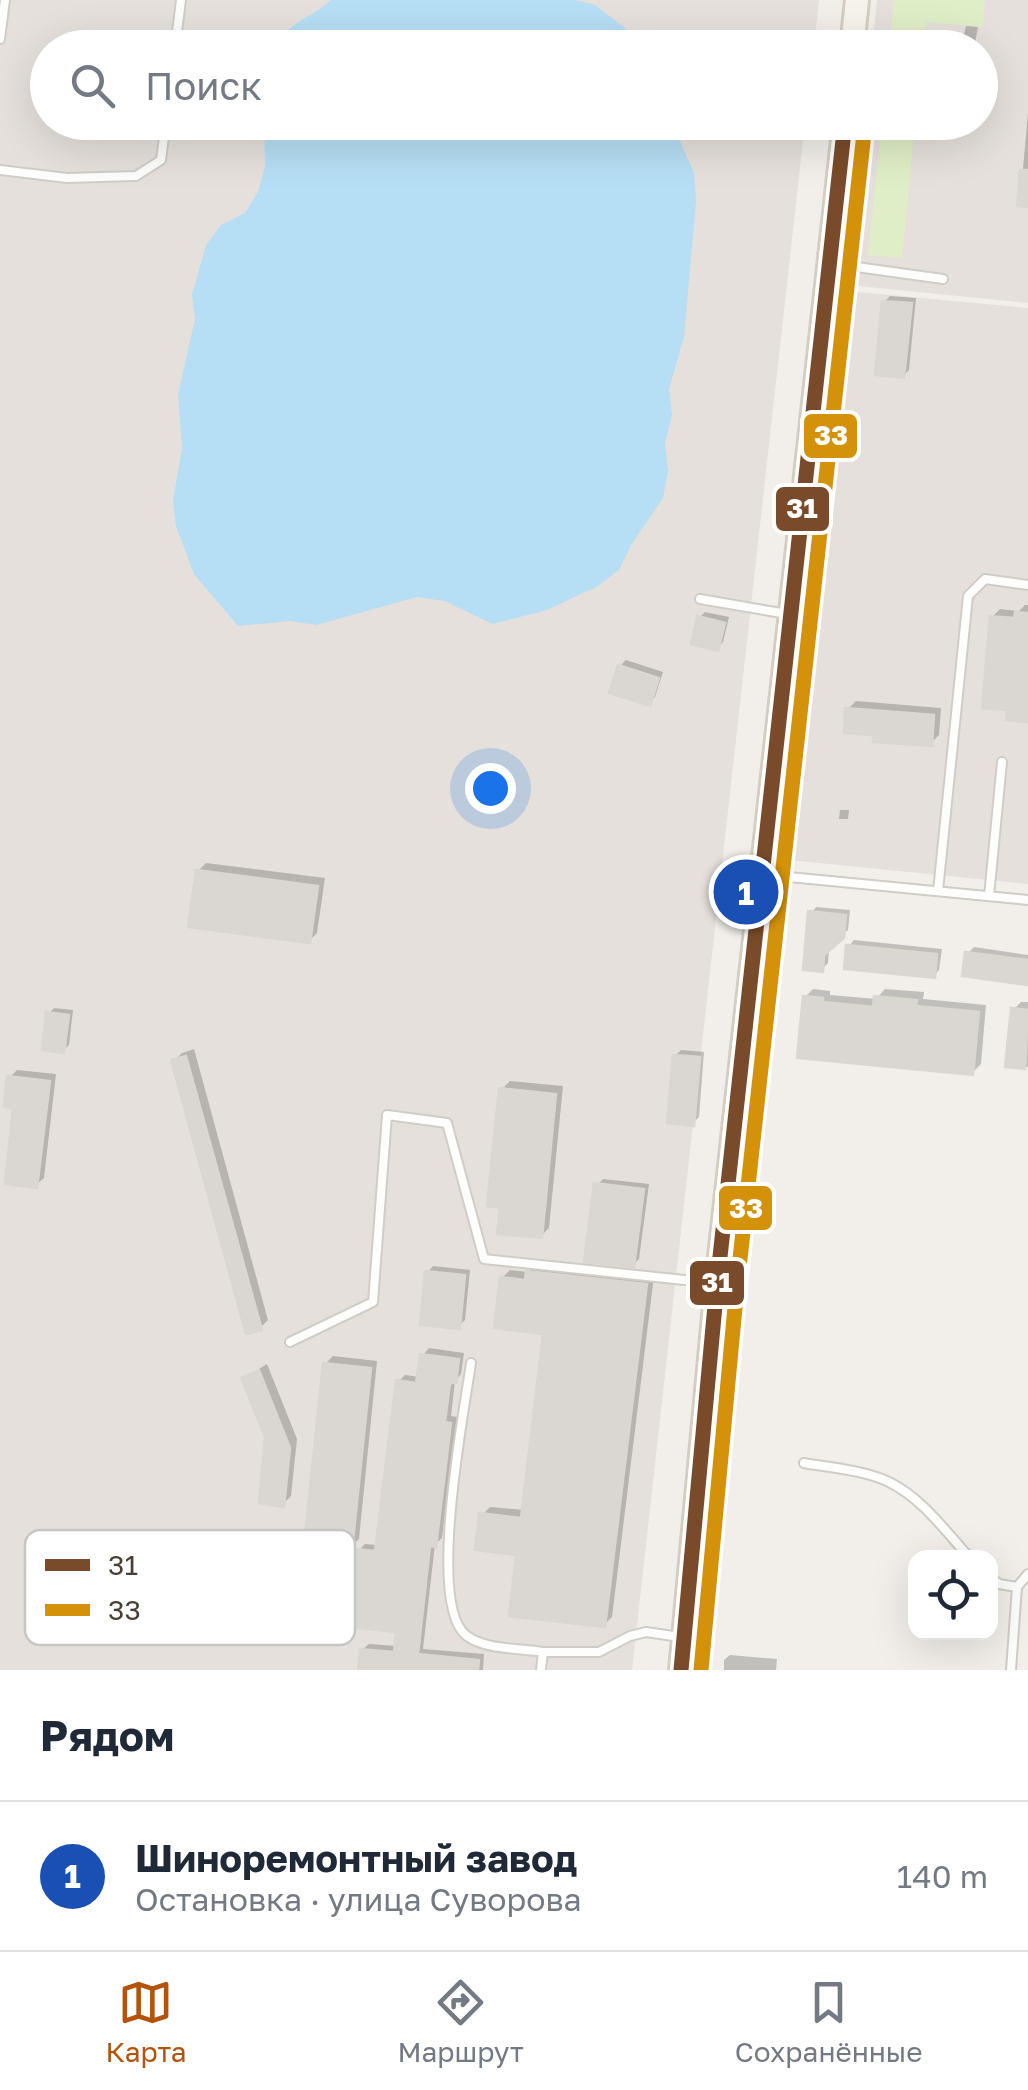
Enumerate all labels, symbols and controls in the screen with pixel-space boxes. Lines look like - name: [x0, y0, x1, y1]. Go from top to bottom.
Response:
- search box: [30, 30, 998, 140]
- icon: search: [65, 58, 120, 113]
- text: Поиск: [145, 63, 262, 108]
- line badge: 33: [802, 412, 859, 460]
- text: 33: [814, 418, 848, 451]
- line badge: 31: [774, 485, 831, 533]
- text: 31: [786, 491, 818, 524]
- your location: [465, 763, 516, 814]
- pin: 1: [714, 854, 778, 930]
- line badge: 33: [717, 1184, 774, 1232]
- text: 33: [729, 1191, 763, 1224]
- line badge: 31: [688, 1259, 746, 1307]
- text: 31: [701, 1265, 733, 1298]
- legend: [25, 1530, 355, 1645]
- text: 31: [108, 1548, 138, 1581]
- map controls: [908, 1550, 998, 1640]
- button: locate: [908, 1550, 998, 1640]
- text: 33: [108, 1593, 141, 1626]
- text: Рядом: [40, 1710, 174, 1760]
- text: Шиноремонтный завод: [135, 1835, 577, 1880]
- text: 1: [64, 1857, 81, 1895]
- text: 140 m: [897, 1857, 988, 1895]
- text: Остановка · улица Суворова: [135, 1880, 582, 1918]
- tab: Карта: [105, 1975, 187, 2068]
- tab: Маршрут: [397, 1975, 524, 2068]
- tab: Сохранённые: [735, 1975, 923, 2068]

